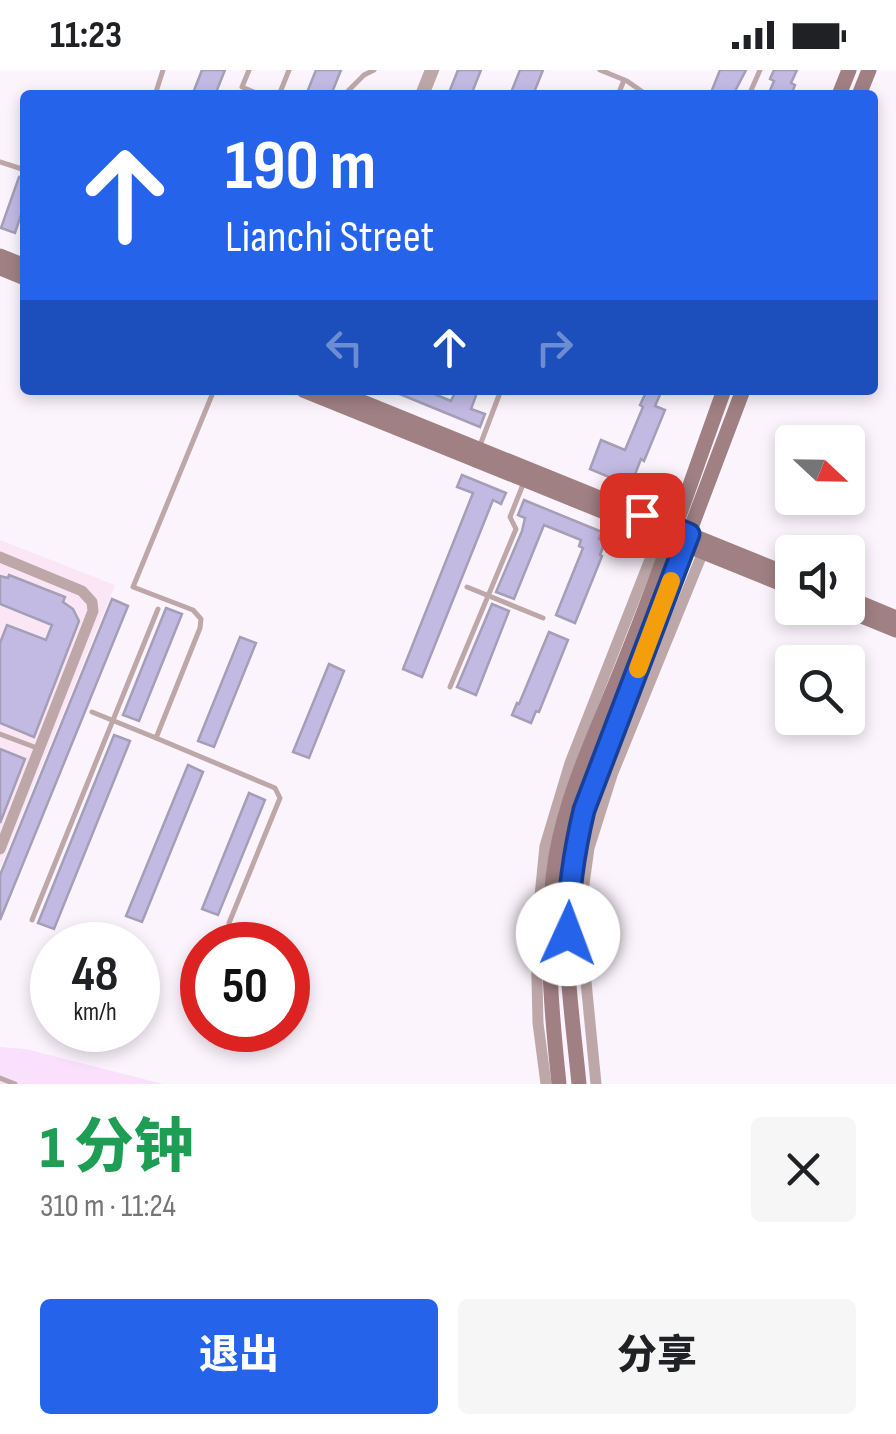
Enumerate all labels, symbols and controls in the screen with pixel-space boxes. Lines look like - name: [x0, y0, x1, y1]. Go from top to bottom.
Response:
- text: 11:23: [50, 13, 122, 58]
- text: 190 m: [225, 125, 376, 209]
- icon: ahead: [60, 130, 190, 260]
- text: Lianchi Street: [225, 210, 434, 265]
- icon: left: [317, 320, 372, 375]
- icon: ahead: [422, 320, 477, 375]
- icon: right: [527, 320, 582, 375]
- north arrow: [775, 425, 865, 515]
- map controls: [775, 425, 865, 735]
- pin: [600, 473, 685, 558]
- icon: arrive: [615, 488, 670, 543]
- button: sound: [775, 535, 865, 625]
- button: search: [775, 645, 865, 735]
- position arrow: [516, 882, 620, 986]
- speed limit sign: 50: [180, 922, 310, 1052]
- text: 48: [72, 945, 118, 1005]
- text: km/h: [73, 997, 117, 1028]
- text: 1 分钟: [40, 1113, 194, 1185]
- button: close: [751, 1117, 856, 1222]
- text: 310 m · 11:24: [40, 1187, 176, 1226]
- button: 退出: [40, 1299, 438, 1414]
- button: 分享: [458, 1299, 856, 1414]

